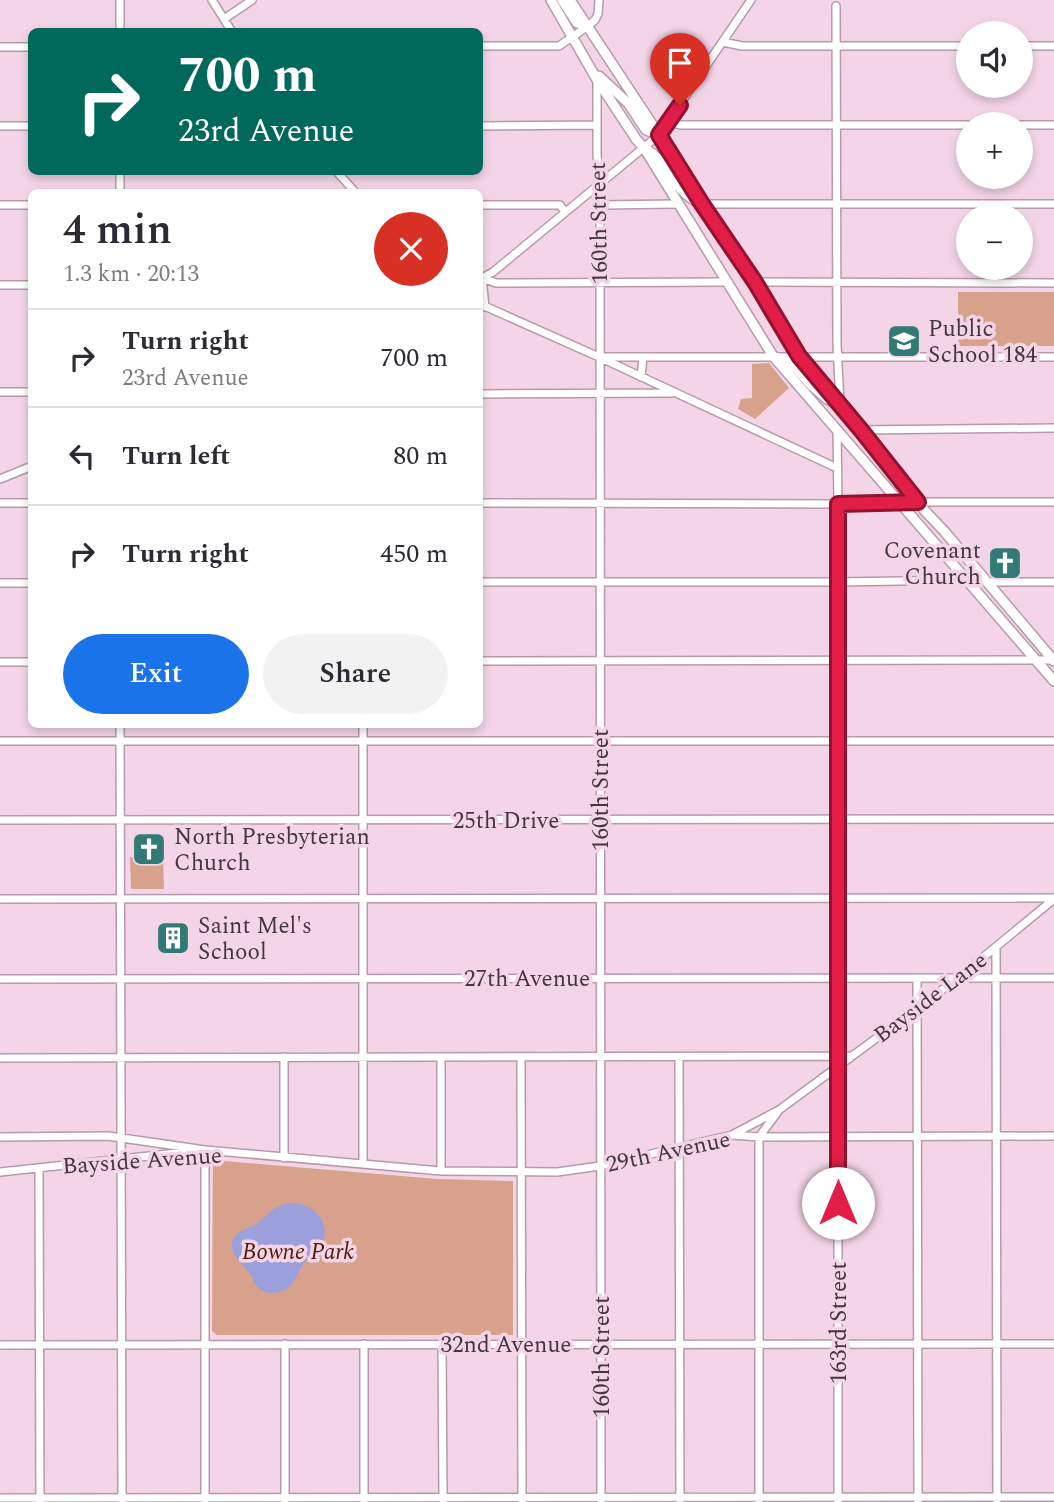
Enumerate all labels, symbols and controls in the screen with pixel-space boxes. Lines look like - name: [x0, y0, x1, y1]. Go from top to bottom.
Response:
- map controls: [956, 21, 1033, 280]
- button: sound: [956, 21, 1033, 98]
- pin: [650, 33, 710, 105]
- text: 700 m: [178, 39, 317, 114]
- icon: arrive: [661, 44, 699, 82]
- icon: right: [63, 56, 154, 147]
- text: 23rd Avenue: [178, 107, 354, 156]
- button: +: [956, 112, 1033, 189]
- street label: 160th Street: [581, 162, 618, 284]
- text: 4 min: [63, 199, 172, 262]
- button: −: [956, 203, 1033, 280]
- button: close: [374, 212, 448, 286]
- text: 1.3 km · 20:13: [63, 257, 199, 292]
- place label: Public School 184: [928, 312, 1038, 373]
- text: Turn right: [122, 321, 249, 361]
- school or university icon: Public School 184: [885, 322, 923, 360]
- text: 700 m: [380, 338, 448, 378]
- icon: right: [63, 339, 101, 377]
- text: 23rd Avenue: [122, 361, 249, 396]
- text: Turn left: [122, 436, 230, 476]
- text: 80 m: [393, 436, 448, 476]
- icon: left: [63, 437, 101, 475]
- text: Turn right: [122, 534, 249, 574]
- text: 450 m: [380, 534, 448, 574]
- place label: Covenant Church: [884, 534, 981, 595]
- icon: right: [63, 535, 101, 573]
- church icon: Covenant Church: [986, 544, 1024, 582]
- button: Exit: [63, 634, 249, 714]
- button: Share: [263, 634, 448, 714]
- street label: 160th Street: [584, 729, 619, 851]
- street label: 25th Drive: [453, 804, 559, 839]
- place label: North Presbyterian Church: [174, 820, 370, 881]
- church icon: North Presbyterian Church: [130, 830, 168, 868]
- place label: Saint Mel's School: [198, 909, 312, 970]
- building icon: Saint Mel's School: [154, 919, 192, 957]
- street label: Bayside Lane: [867, 944, 995, 1053]
- street label: 27th Avenue: [464, 962, 590, 997]
- street label: 29th Avenue: [603, 1122, 734, 1183]
- street label: Bayside Avenue: [61, 1138, 223, 1185]
- position arrow: [801, 1166, 875, 1240]
- park label: Bowne Park: [242, 1235, 354, 1270]
- street label: 163rd Street: [822, 1262, 857, 1384]
- street label: 160th Street: [585, 1296, 620, 1418]
- street label: 32nd Avenue: [441, 1328, 571, 1363]

